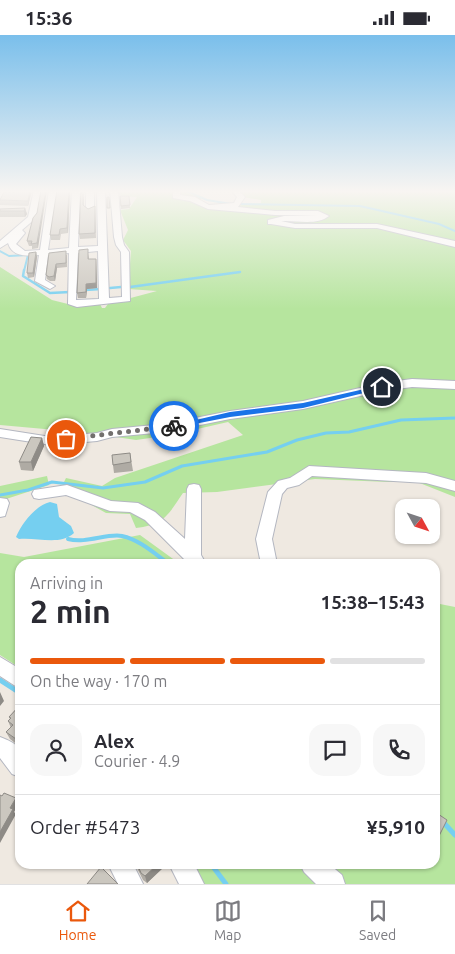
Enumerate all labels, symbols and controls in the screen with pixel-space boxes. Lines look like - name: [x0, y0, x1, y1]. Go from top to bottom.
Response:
- text: 15:36: [25, 7, 73, 29]
- pin: [361, 366, 403, 408]
- icon: home: [368, 373, 396, 401]
- courier: [149, 401, 199, 451]
- icon: bike: [160, 412, 188, 440]
- pin: [45, 418, 87, 460]
- icon: bag: [52, 425, 80, 453]
- north arrow: [395, 499, 440, 544]
- map controls: [395, 499, 440, 544]
- text: Arriving in: [30, 574, 103, 592]
- text: 15:38–15:43: [320, 591, 425, 613]
- text: 2 min: [30, 593, 111, 629]
- text: On the way · 170 m: [30, 672, 167, 690]
- button: person: [30, 724, 82, 776]
- button: chat: [309, 724, 361, 776]
- button: phone: [373, 724, 425, 776]
- text: Alex: [94, 730, 134, 752]
- text: Courier · 4.9: [94, 752, 180, 770]
- text: Order #5473: [30, 816, 140, 838]
- text: ¥5,910: [367, 816, 425, 838]
- tab: Home: [59, 897, 96, 943]
- tab: Map: [214, 897, 242, 943]
- tab: Saved: [359, 897, 396, 943]

